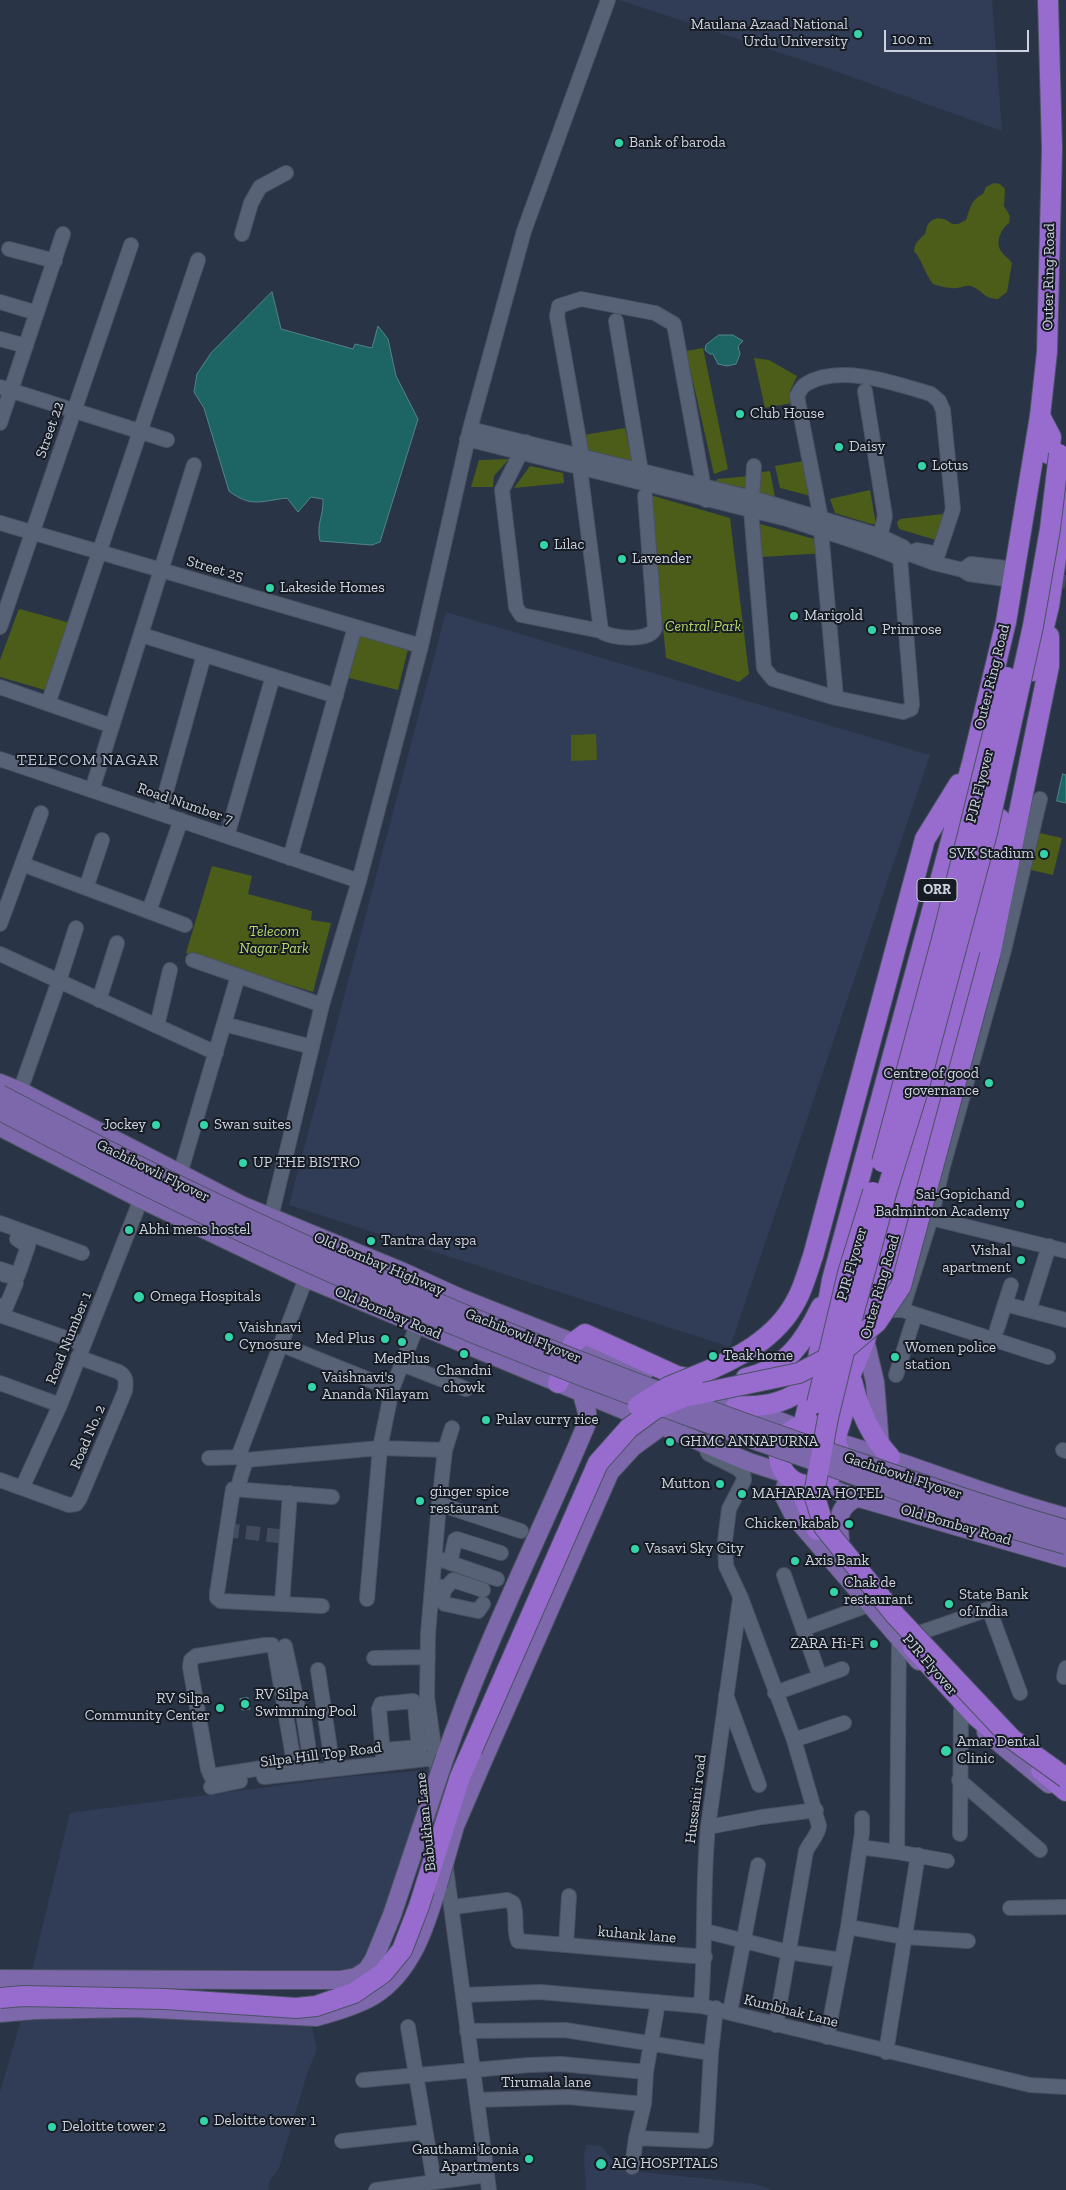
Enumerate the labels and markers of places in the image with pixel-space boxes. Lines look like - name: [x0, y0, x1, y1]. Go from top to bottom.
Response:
- place label: Maulana Azaad National Urdu University: [691, 16, 848, 51]
- marker: Maulana Azaad National Urdu University: [852, 28, 864, 40]
- place label: Bank of baroda: [629, 134, 726, 152]
- marker: Bank of baroda: [613, 137, 625, 149]
- place label: Club House: [750, 405, 824, 423]
- marker: Club House: [734, 408, 746, 420]
- place label: Daisy: [849, 438, 885, 456]
- marker: Daisy: [833, 441, 845, 453]
- place label: Lotus: [932, 457, 968, 475]
- marker: Lotus: [916, 460, 928, 472]
- place label: Lilac: [554, 536, 585, 554]
- marker: Lilac: [538, 539, 550, 551]
- place label: Lavender: [632, 550, 692, 568]
- marker: Lavender: [616, 553, 628, 565]
- place label: Lakeside Homes: [280, 579, 385, 597]
- marker: Lakeside Homes: [264, 582, 276, 594]
- place label: Marigold: [804, 607, 863, 625]
- marker: Marigold: [788, 610, 800, 622]
- place label: Primrose: [882, 621, 942, 639]
- marker: Primrose: [866, 624, 878, 636]
- place label: SVK Stadium: [949, 845, 1034, 863]
- marker: SVK Stadium: [1038, 848, 1050, 860]
- place label: Centre of good governance: [884, 1065, 979, 1100]
- marker: Centre of good governance: [983, 1077, 995, 1089]
- place label: Jockey: [103, 1116, 146, 1134]
- place label: Swan suites: [214, 1116, 291, 1134]
- marker: Jockey: [150, 1119, 162, 1131]
- marker: Swan suites: [198, 1119, 210, 1131]
- place label: UP THE BISTRO: [253, 1154, 360, 1172]
- marker: UP THE BISTRO: [237, 1157, 249, 1169]
- place label: Sai-Gopichand Badminton Academy: [875, 1186, 1010, 1221]
- marker: Sai-Gopichand Badminton Academy: [1014, 1198, 1026, 1210]
- place label: Abhi mens hostel: [139, 1221, 251, 1239]
- marker: Abhi mens hostel: [123, 1224, 135, 1236]
- place label: Tantra day spa: [381, 1232, 477, 1250]
- marker: Tantra day spa: [365, 1235, 377, 1247]
- place label: Vishal apartment: [942, 1242, 1011, 1277]
- marker: Vishal apartment: [1015, 1254, 1027, 1266]
- place label: Omega Hospitals: [150, 1288, 261, 1306]
- marker: Omega Hospitals: [132, 1290, 146, 1304]
- place label: Vaishnavi Cynosure: [239, 1319, 302, 1354]
- place label: Med Plus: [316, 1330, 375, 1348]
- marker: Vaishnavi Cynosure: [223, 1331, 235, 1343]
- marker: Med Plus: [379, 1333, 391, 1345]
- marker: MedPlus: [396, 1336, 408, 1348]
- place label: Women police station: [905, 1339, 996, 1374]
- place label: Teak home: [723, 1347, 793, 1365]
- marker: Chandni chowk: [458, 1348, 470, 1360]
- place label: MedPlus: [374, 1350, 430, 1368]
- marker: Teak home: [707, 1350, 719, 1362]
- marker: Women police station: [889, 1351, 901, 1363]
- place label: Chandni chowk: [437, 1362, 491, 1397]
- place label: Vaishnavi's Ananda Nilayam: [322, 1369, 429, 1404]
- marker: Vaishnavi's Ananda Nilayam: [306, 1381, 318, 1393]
- place label: Pulav curry rice: [496, 1411, 598, 1429]
- marker: Pulav curry rice: [480, 1414, 492, 1426]
- place label: GHMC ANNAPURNA: [680, 1433, 818, 1451]
- marker: GHMC ANNAPURNA: [664, 1436, 676, 1448]
- place label: Mutton: [661, 1475, 710, 1493]
- marker: Mutton: [714, 1478, 726, 1490]
- place label: ginger spice restaurant: [430, 1483, 509, 1518]
- place label: MAHARAJA HOTEL: [752, 1485, 883, 1503]
- marker: MAHARAJA HOTEL: [736, 1488, 748, 1500]
- marker: ginger spice restaurant: [414, 1495, 426, 1507]
- place label: Chicken kabab: [745, 1515, 839, 1533]
- marker: Chicken kabab: [843, 1518, 855, 1530]
- place label: Vasavi Sky City: [645, 1540, 744, 1558]
- marker: Vasavi Sky City: [629, 1543, 641, 1555]
- place label: Axis Bank: [805, 1552, 869, 1570]
- marker: Axis Bank: [789, 1555, 801, 1567]
- place label: Chak de restaurant: [844, 1574, 913, 1609]
- marker: Chak de restaurant: [828, 1586, 840, 1598]
- place label: State Bank of India: [959, 1586, 1029, 1621]
- marker: State Bank of India: [943, 1598, 955, 1610]
- place label: ZARA Hi-Fi: [791, 1635, 864, 1653]
- marker: ZARA Hi-Fi: [868, 1638, 880, 1650]
- place label: RV Silpa Swimming Pool: [255, 1686, 357, 1721]
- place label: RV Silpa Community Center: [85, 1690, 210, 1725]
- marker: RV Silpa Swimming Pool: [239, 1698, 251, 1710]
- marker: RV Silpa Community Center: [214, 1702, 226, 1714]
- place label: Amar Dental Clinic: [957, 1733, 1040, 1768]
- marker: Amar Dental Clinic: [939, 1744, 953, 1758]
- place label: Deloitte tower 1: [214, 2112, 316, 2130]
- marker: Deloitte tower 1: [198, 2115, 210, 2127]
- place label: Deloitte tower 2: [62, 2118, 166, 2136]
- marker: Deloitte tower 2: [46, 2121, 58, 2133]
- place label: Gauthami Iconia Apartments: [412, 2141, 519, 2176]
- marker: Gauthami Iconia Apartments: [523, 2153, 535, 2165]
- place label: AIG HOSPITALS: [612, 2155, 718, 2173]
- marker: AIG HOSPITALS: [594, 2157, 608, 2171]

